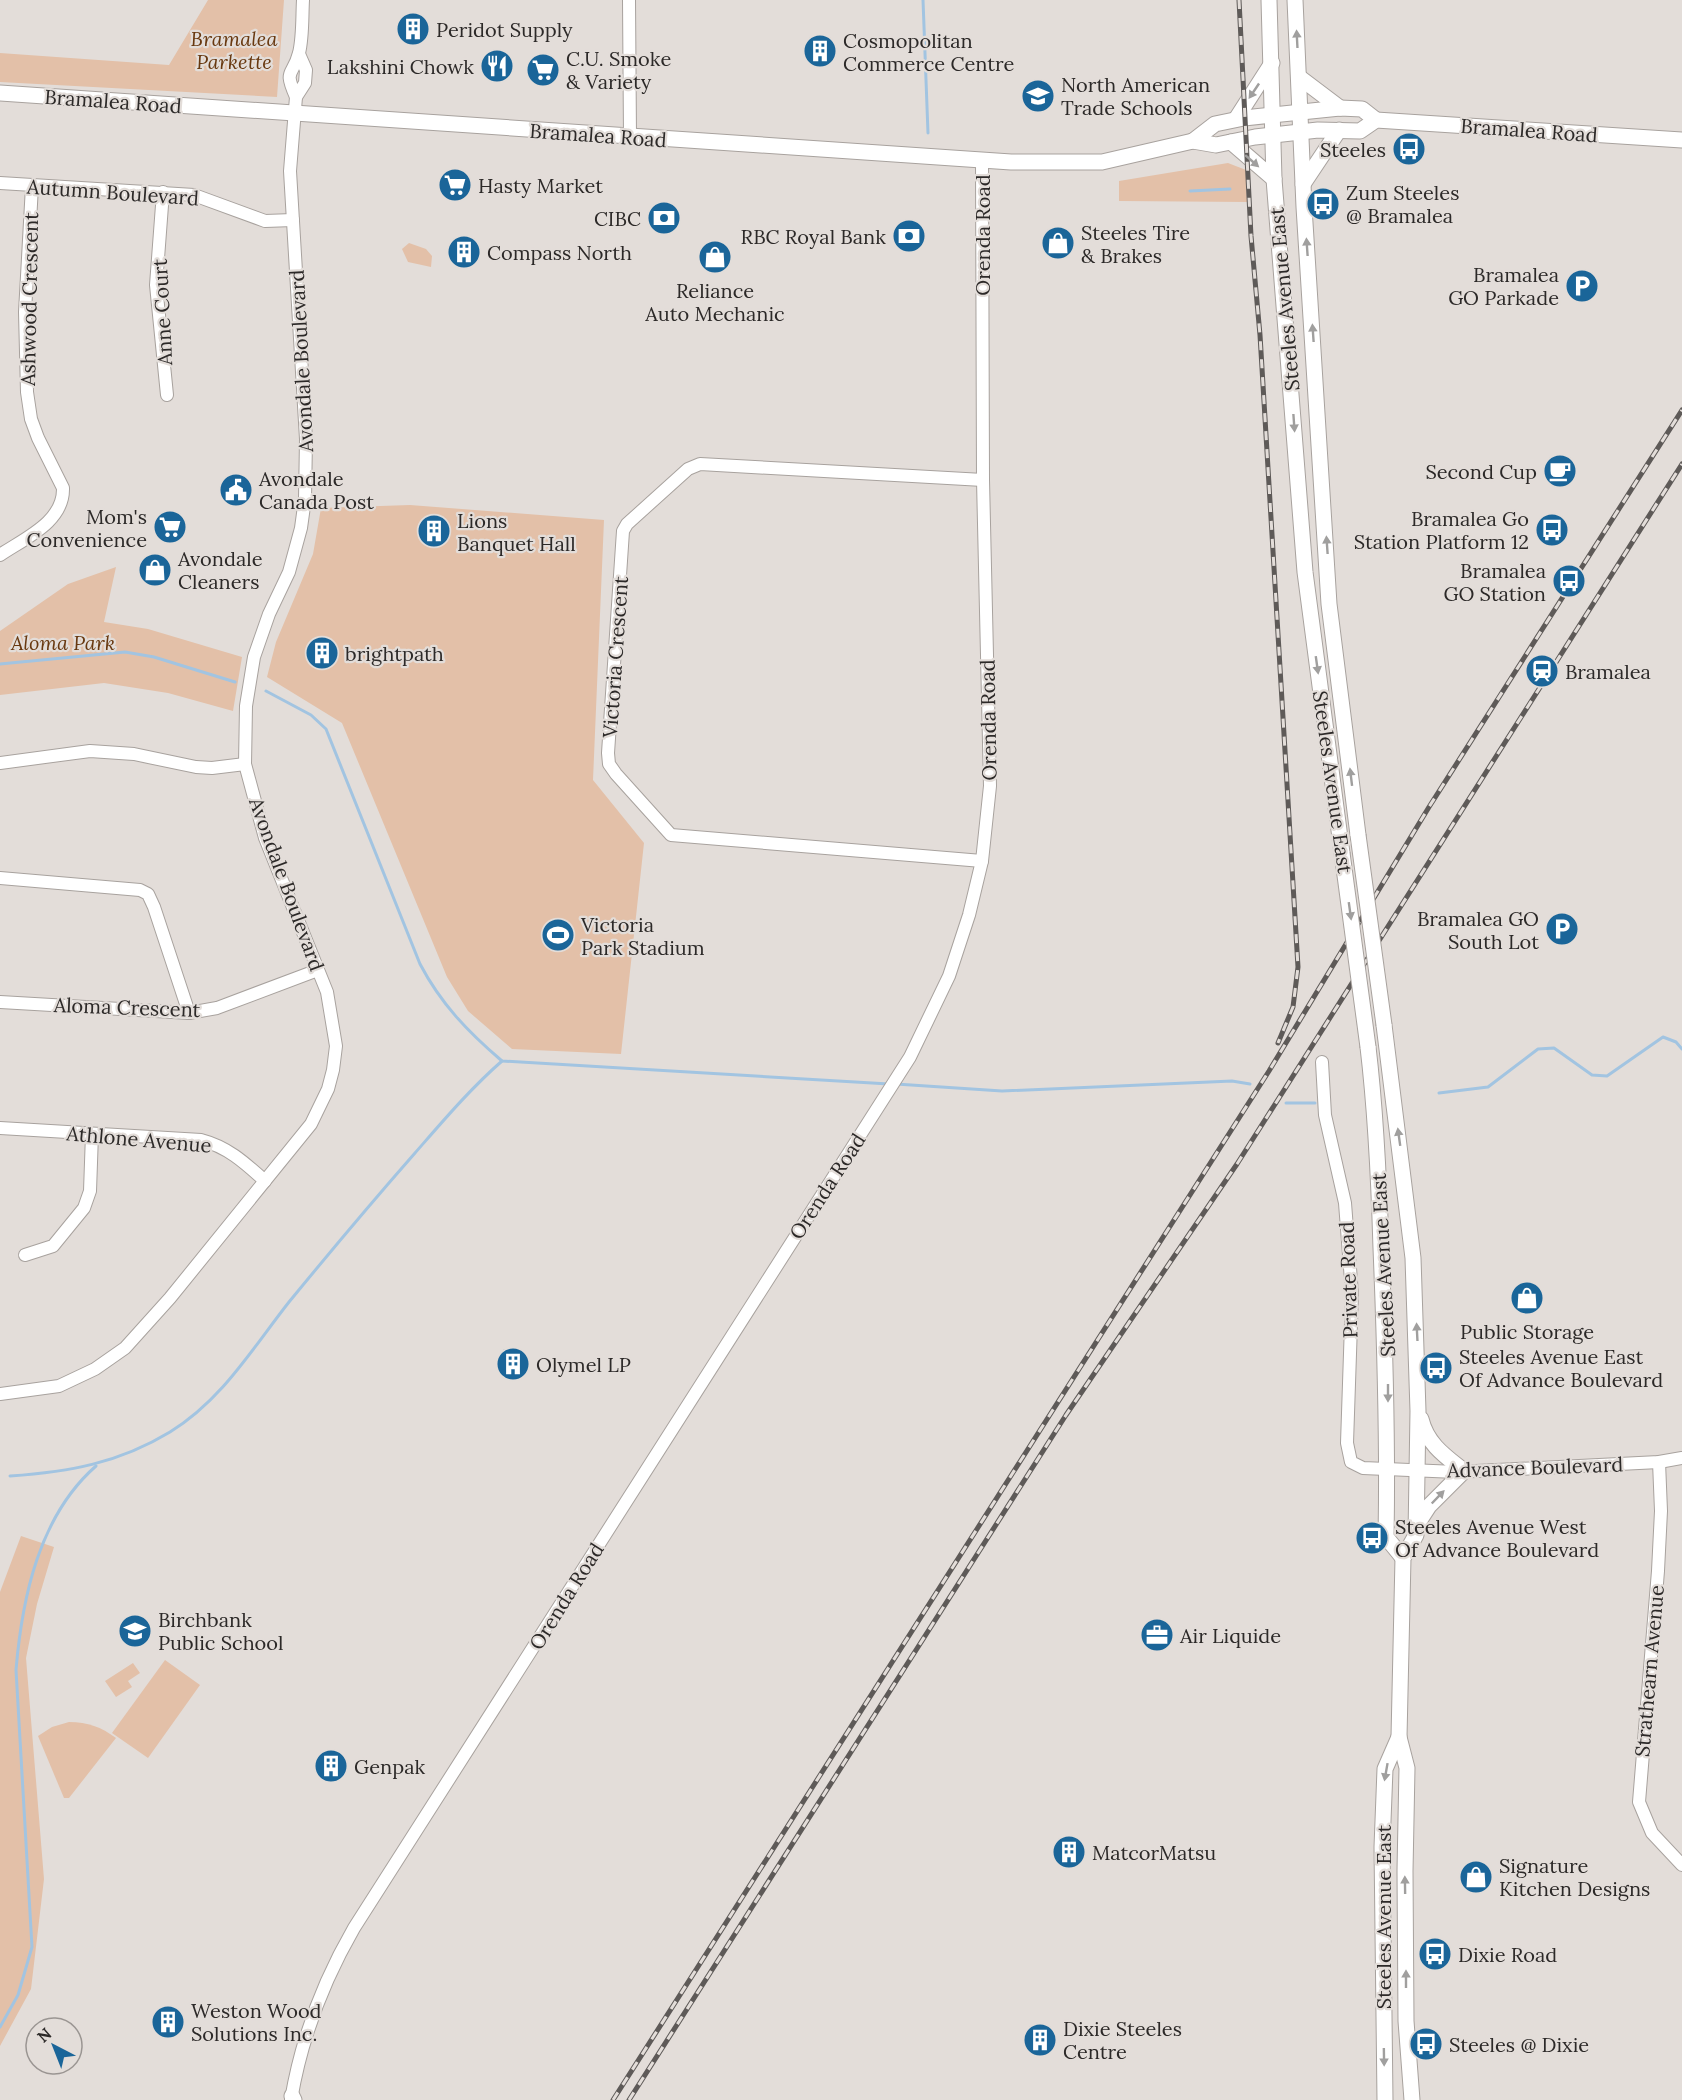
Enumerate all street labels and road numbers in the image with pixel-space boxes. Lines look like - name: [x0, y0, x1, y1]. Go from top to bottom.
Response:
- street label: Bramalea Road: [44, 84, 183, 118]
- street label: Bramalea Road: [1460, 113, 1599, 147]
- street label: Bramalea Road: [529, 118, 668, 152]
- street label: Autumn Boulevard: [25, 173, 200, 210]
- street label: Orenda Road: [970, 174, 995, 296]
- street label: Steeles Avenue East: [1263, 206, 1304, 392]
- street label: Ashwood Crescent: [15, 212, 43, 387]
- street label: Anne Court: [147, 258, 177, 367]
- street label: Avondale Boulevard: [284, 269, 318, 454]
- street label: Victoria Crescent: [597, 575, 633, 740]
- street label: Orenda Road: [974, 659, 1002, 781]
- street label: Steeles Avenue East: [1308, 689, 1358, 875]
- street label: Avondale Boulevard: [244, 793, 330, 974]
- street label: Aloma Crescent: [52, 992, 201, 1022]
- street label: Athlone Avenue: [65, 1120, 213, 1158]
- street label: Orenda Road: [783, 1128, 871, 1244]
- street label: Steeles Avenue East: [1366, 1172, 1400, 1358]
- street label: Private Road: [1333, 1221, 1363, 1339]
- street label: Advance Boulevard: [1445, 1451, 1624, 1483]
- street label: Orenda Road: [523, 1538, 609, 1654]
- street label: Strathearn Avenue: [1629, 1584, 1669, 1758]
- street label: Steeles Avenue East: [1371, 1825, 1396, 2009]

